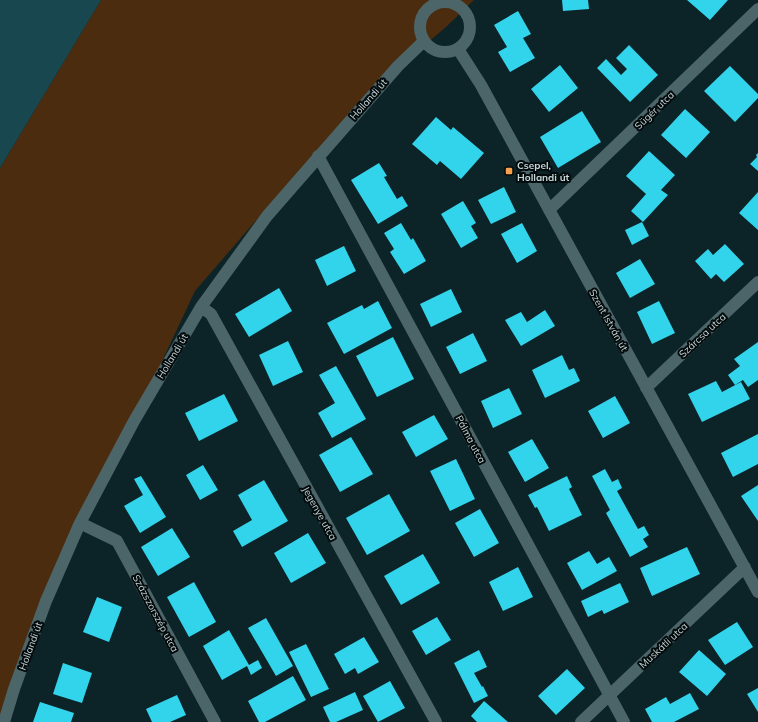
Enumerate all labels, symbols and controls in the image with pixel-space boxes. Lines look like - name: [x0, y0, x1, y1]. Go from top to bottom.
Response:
- street label: Hollandi út: [347, 76, 390, 123]
- street label: Sügér utca: [632, 88, 677, 132]
- place label: Csepel, Hollandi út: [517, 159, 570, 184]
- marker: Csepel, Hollandi út: [504, 166, 514, 176]
- street label: Szent István út: [586, 287, 631, 354]
- street label: Szárcsa utca: [676, 310, 729, 360]
- street label: Hollandi út: [154, 331, 191, 381]
- street label: Pálma utca: [453, 413, 489, 465]
- street label: Jegenye utca: [299, 484, 340, 542]
- street label: Százszorszép utca: [130, 572, 181, 654]
- street label: Hollandi út: [16, 620, 45, 672]
- street label: Muskátli utca: [636, 620, 690, 671]

